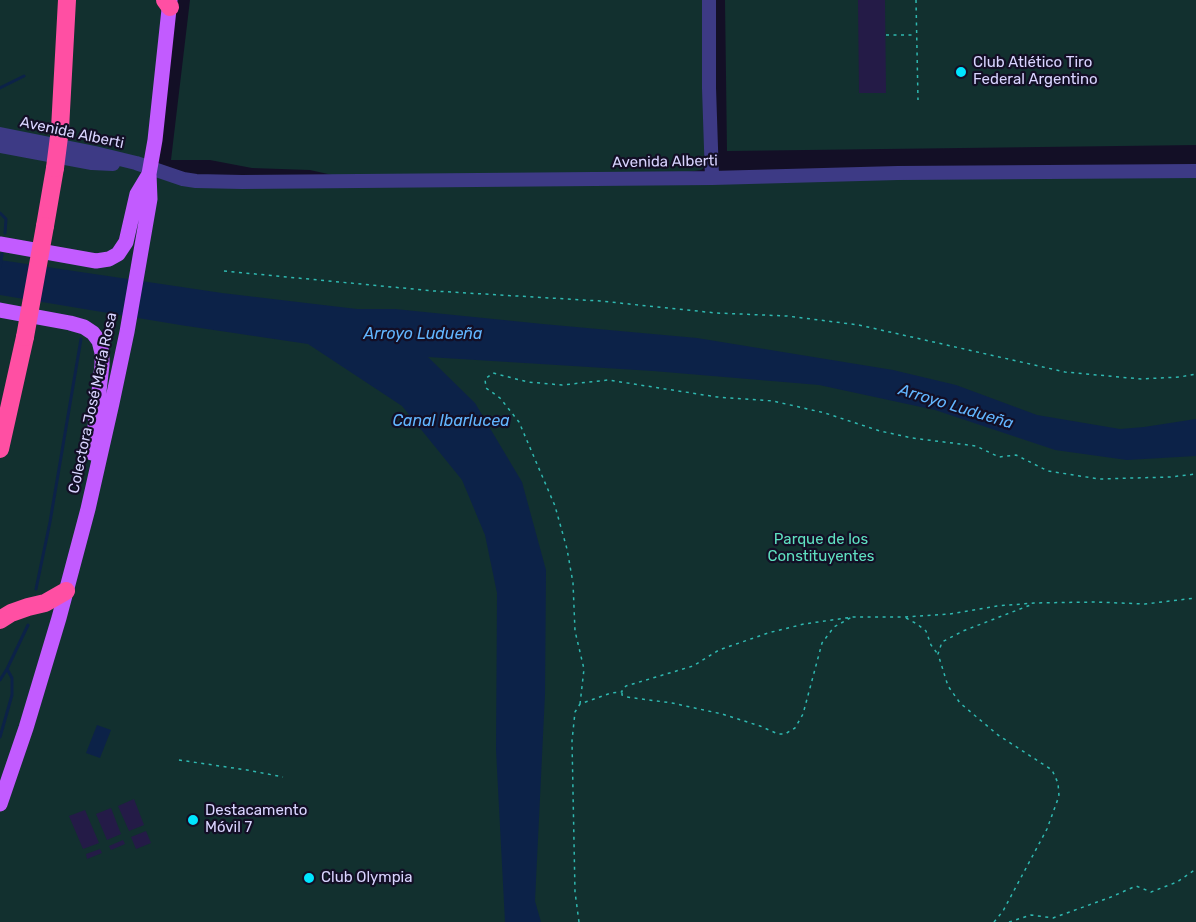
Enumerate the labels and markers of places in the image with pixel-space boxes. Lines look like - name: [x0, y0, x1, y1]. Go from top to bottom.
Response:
- place label: Club Atlético Tiro Federal Argentino: [973, 54, 1098, 89]
- marker: Club Atlético Tiro Federal Argentino: [954, 65, 968, 79]
- place label: Destacamento Móvil 7: [205, 802, 307, 837]
- marker: Destacamento Móvil 7: [186, 813, 200, 827]
- place label: Club Olympia: [321, 869, 413, 887]
- marker: Club Olympia: [302, 871, 316, 885]

